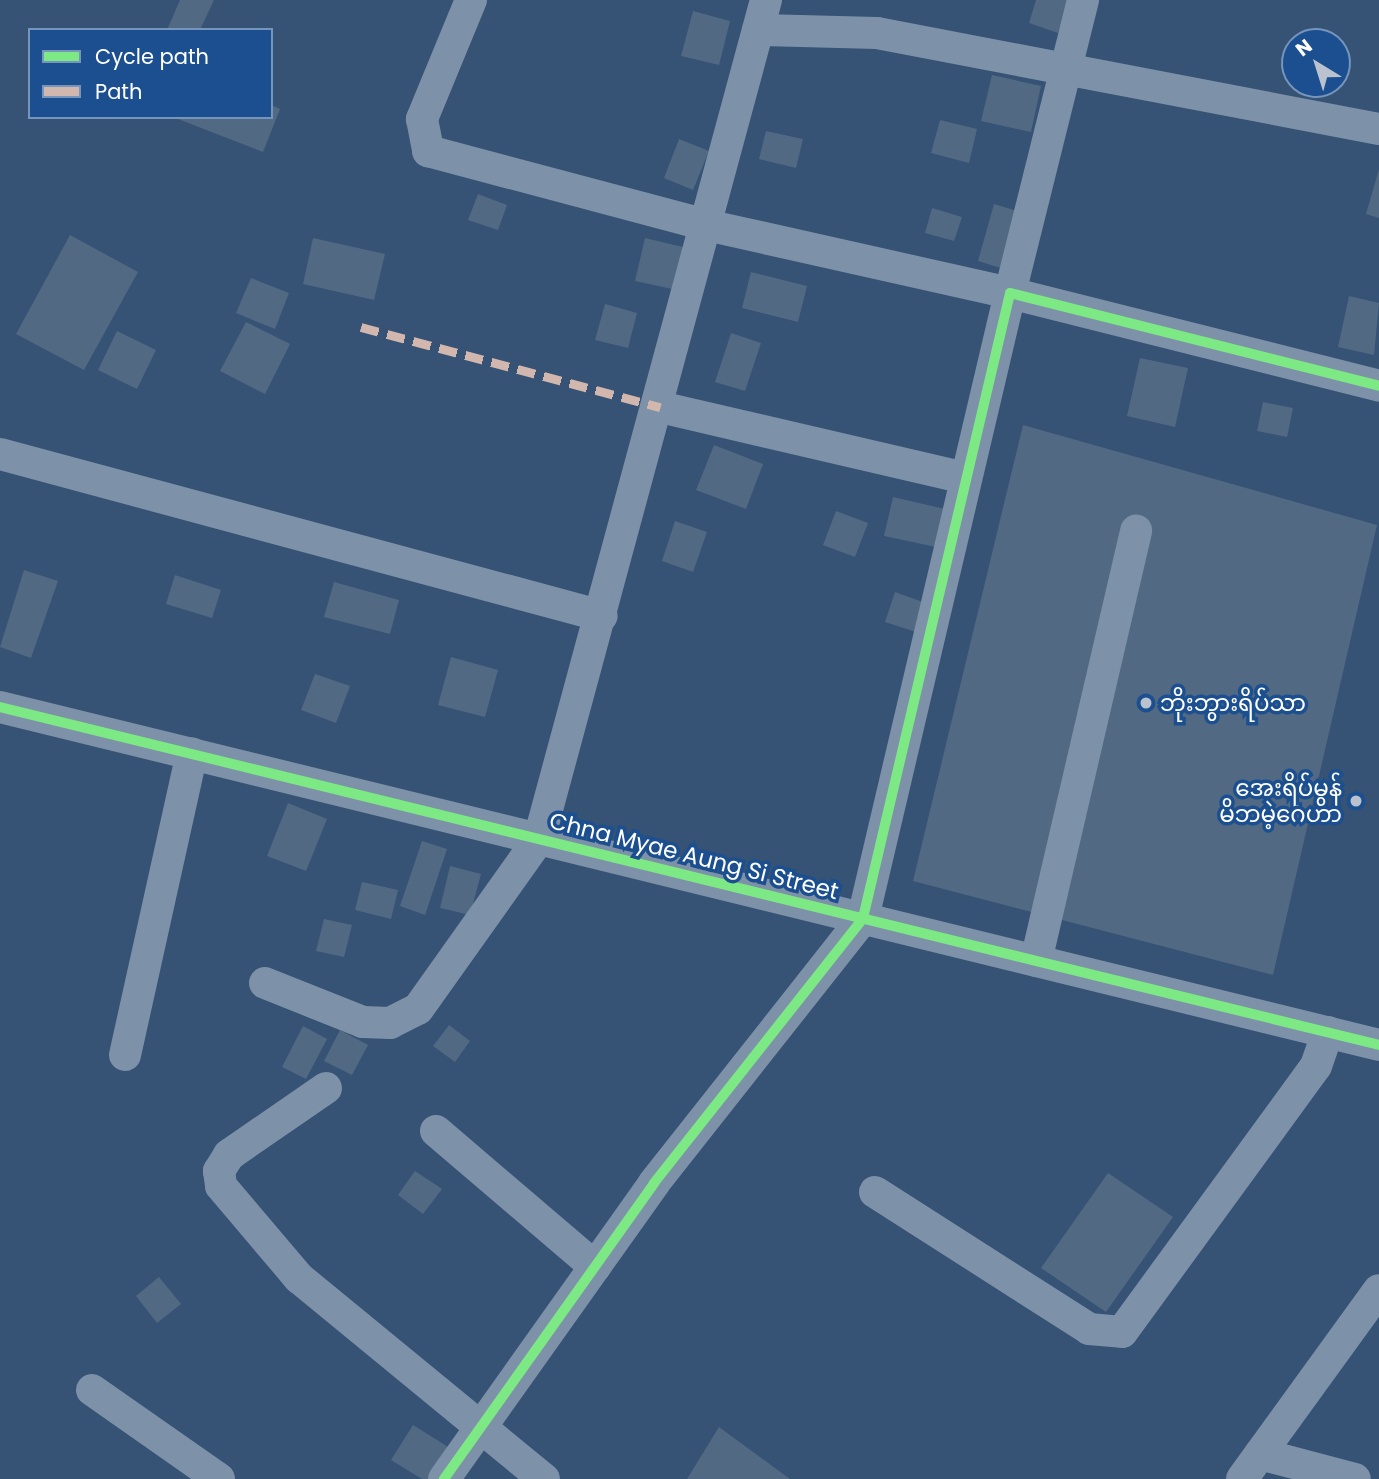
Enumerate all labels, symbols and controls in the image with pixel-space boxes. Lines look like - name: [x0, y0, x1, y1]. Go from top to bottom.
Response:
- legend: [28, 28, 273, 119]
- north arrow: [1281, 28, 1351, 98]
- text: N: [1290, 33, 1318, 63]
- text: Cycle path: [95, 42, 209, 71]
- text: Path: [95, 77, 142, 106]
- place label: ဘိုးဘွားရိပ်သာ: [1160, 689, 1306, 717]
- marker: ဘိုးဘွားရိပ်သာ: [1138, 695, 1154, 711]
- place label: အေးရိပ်မွန် မိဘမဲ့ဂေဟာ: [1219, 774, 1342, 828]
- marker: အေးရိပ်မွန် မိဘမဲ့ဂေဟာ: [1348, 793, 1364, 809]
- street label: Chna Myae Aung Si Street: [547, 807, 841, 905]

